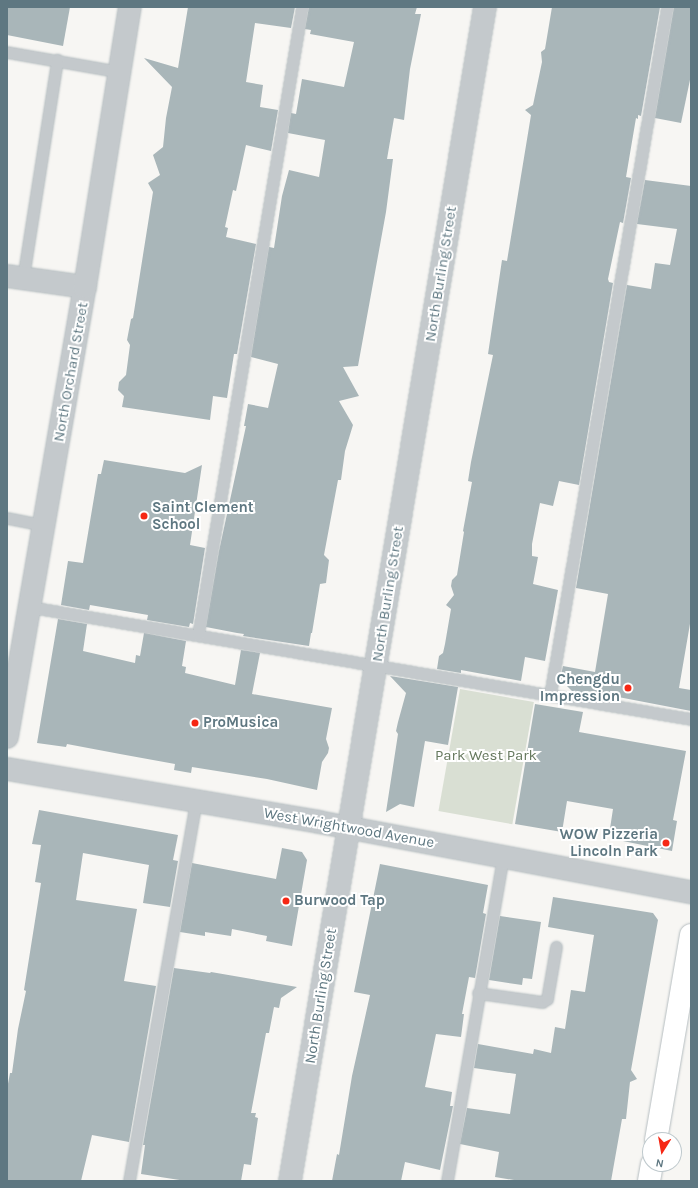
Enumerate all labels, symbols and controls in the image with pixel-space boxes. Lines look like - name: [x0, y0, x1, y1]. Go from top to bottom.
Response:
- street label: North Burling Street: [421, 205, 461, 343]
- street label: North Orchard Street: [50, 301, 92, 443]
- place label: Saint Clement School: [152, 498, 254, 533]
- marker: Saint Clement School: [139, 511, 149, 521]
- street label: North Burling Street: [368, 525, 408, 663]
- place label: Chengdu Impression: [540, 670, 620, 705]
- marker: Chengdu Impression: [623, 683, 633, 693]
- place label: ProMusica: [203, 714, 278, 732]
- marker: ProMusica: [190, 718, 200, 728]
- park label: Park West Park: [435, 747, 537, 765]
- street label: West Wrightwood Avenue: [262, 804, 436, 852]
- place label: WOW Pizzeria Lincoln Park: [560, 825, 658, 860]
- marker: WOW Pizzeria Lincoln Park: [661, 838, 671, 848]
- place label: Burwood Tap: [294, 892, 385, 910]
- marker: Burwood Tap: [281, 896, 291, 906]
- street label: North Burling Street: [301, 927, 341, 1065]
- north arrow: [642, 1132, 682, 1172]
- text: N: [655, 1156, 665, 1170]

